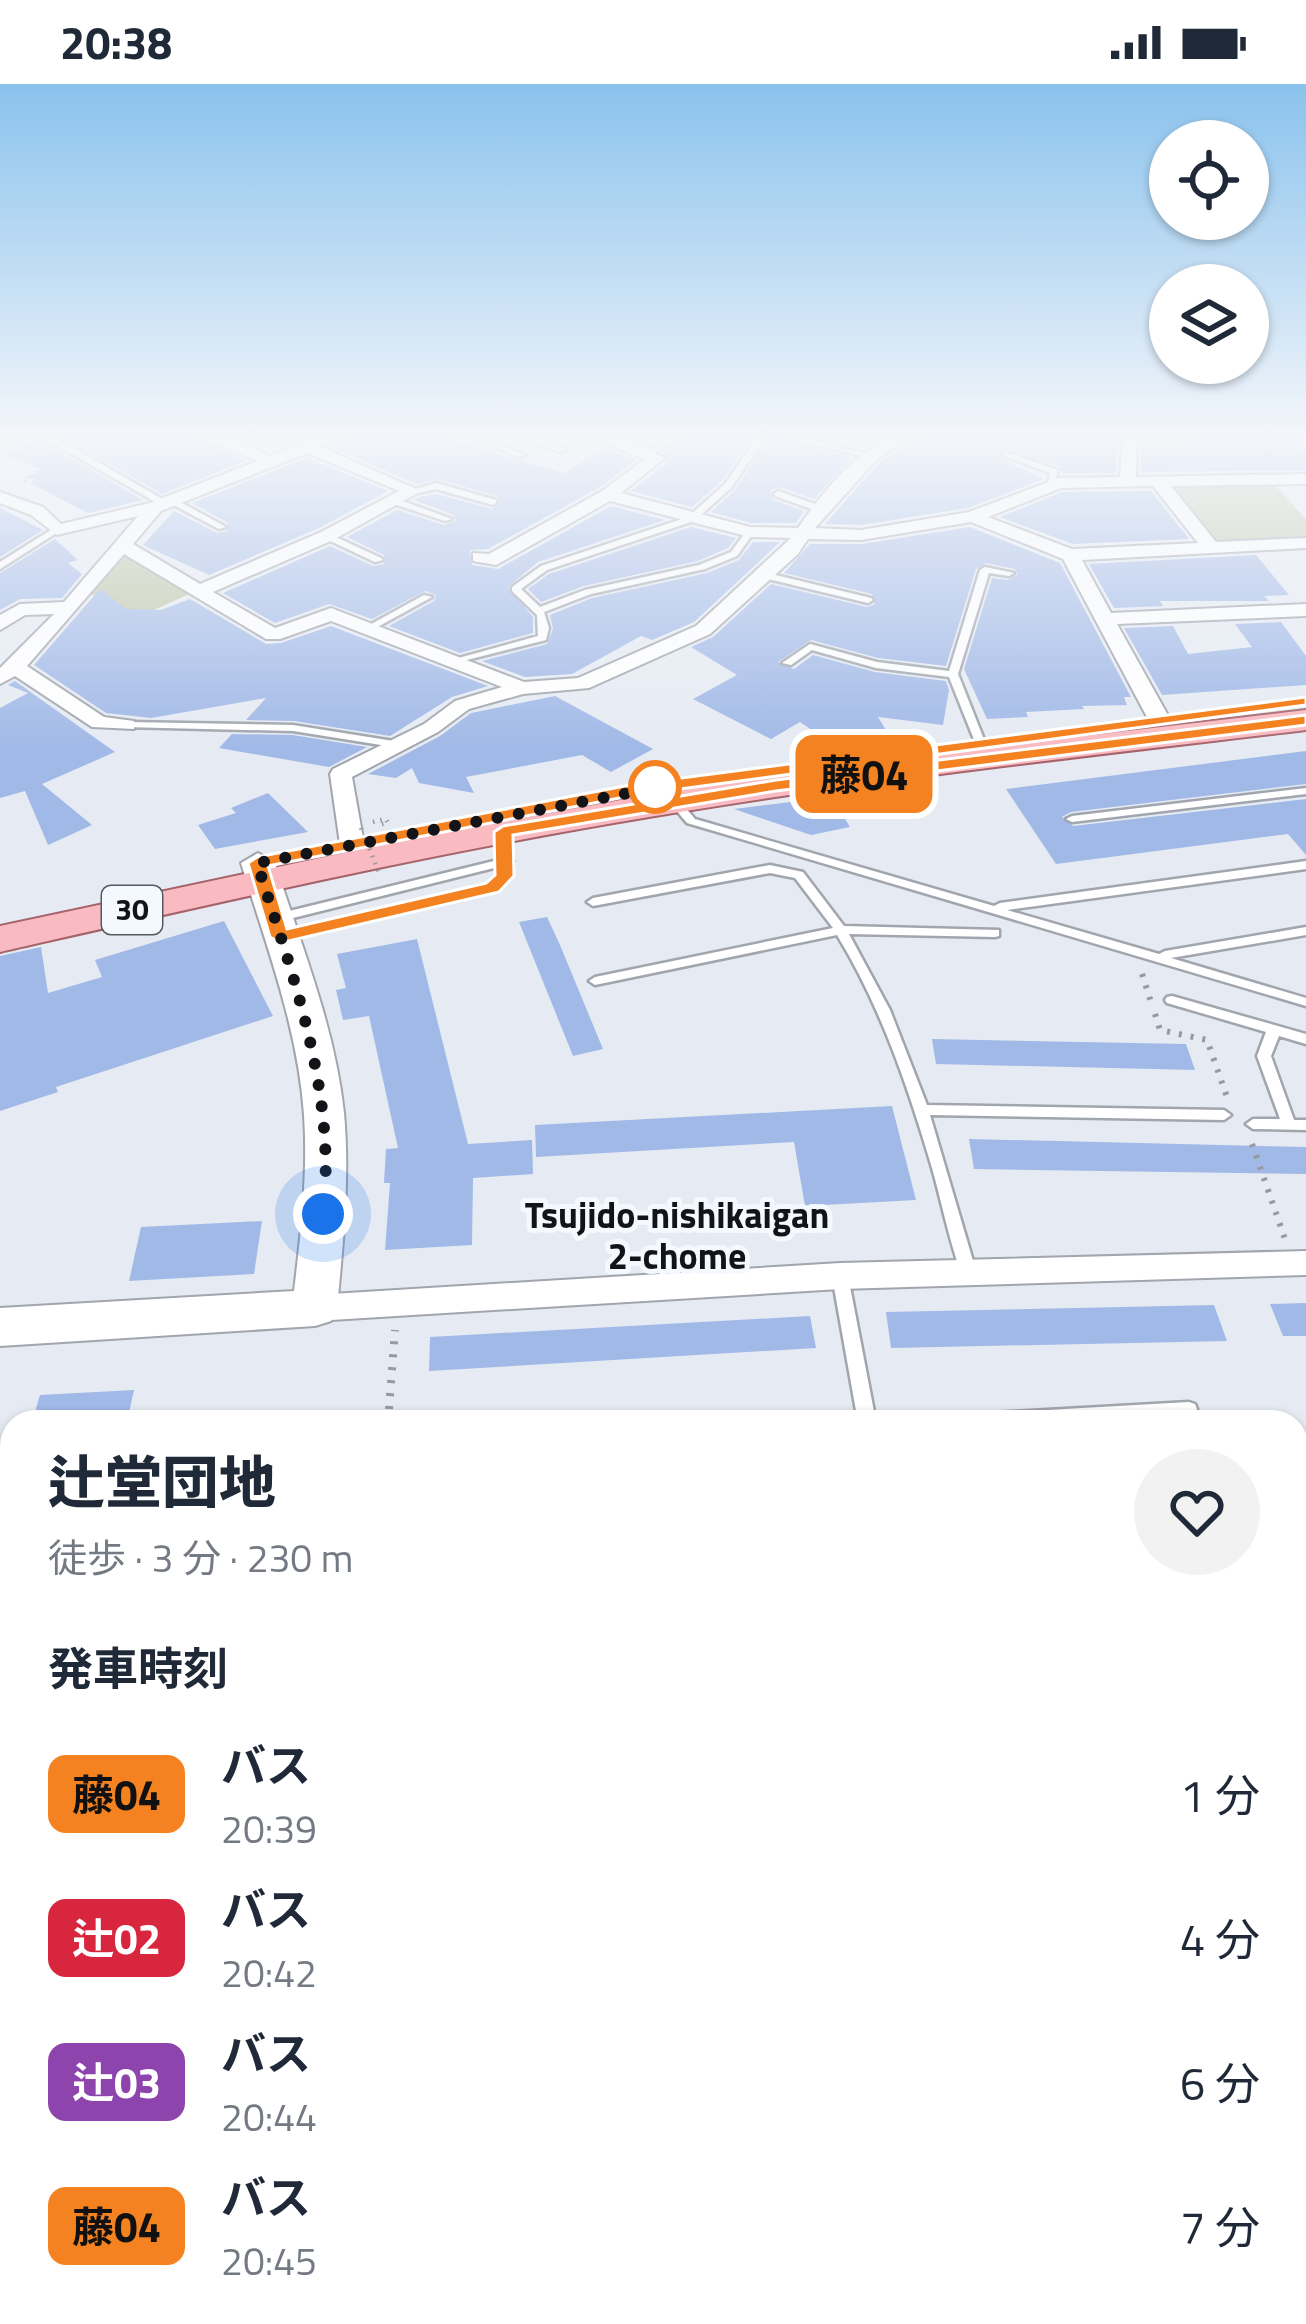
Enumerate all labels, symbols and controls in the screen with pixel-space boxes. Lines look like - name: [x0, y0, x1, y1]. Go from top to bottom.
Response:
- text: 20:38: [60, 8, 172, 76]
- map controls: [1149, 120, 1269, 384]
- button: locate: [1149, 120, 1269, 240]
- button: layers: [1149, 264, 1269, 384]
- line badge: 藤04: [795, 735, 933, 813]
- text: 藤04: [819, 742, 909, 806]
- unlabelled marker: [630, 762, 680, 812]
- road number: 30: [102, 886, 162, 934]
- your location: [293, 1184, 353, 1244]
- district label: Tsujido-nishikaigan 2-chome: [525, 1187, 829, 1283]
- text: 辻堂団地: [48, 1438, 276, 1525]
- button: heart: [1134, 1449, 1260, 1575]
- text: 徒歩 · 3 分 · 230 m: [48, 1528, 353, 1587]
- text: 発車時刻: [48, 1634, 228, 1702]
- text: バス: [221, 1731, 311, 1799]
- text: 1 分: [1180, 1761, 1260, 1829]
- text: 藤04: [72, 1762, 161, 1826]
- text: 20:39: [221, 1799, 317, 1858]
- text: バス: [221, 1875, 311, 1943]
- text: 4 分: [1180, 1905, 1260, 1973]
- text: 辻02: [72, 1906, 161, 1970]
- text: 20:42: [221, 1943, 317, 2002]
- text: バス: [221, 2019, 311, 2087]
- text: 6 分: [1180, 2049, 1260, 2117]
- text: 辻03: [72, 2050, 161, 2114]
- text: 20:44: [221, 2087, 317, 2146]
- text: バス: [221, 2163, 311, 2231]
- text: 7 分: [1180, 2193, 1260, 2261]
- text: 藤04: [72, 2194, 161, 2258]
- text: 20:45: [221, 2231, 317, 2290]

